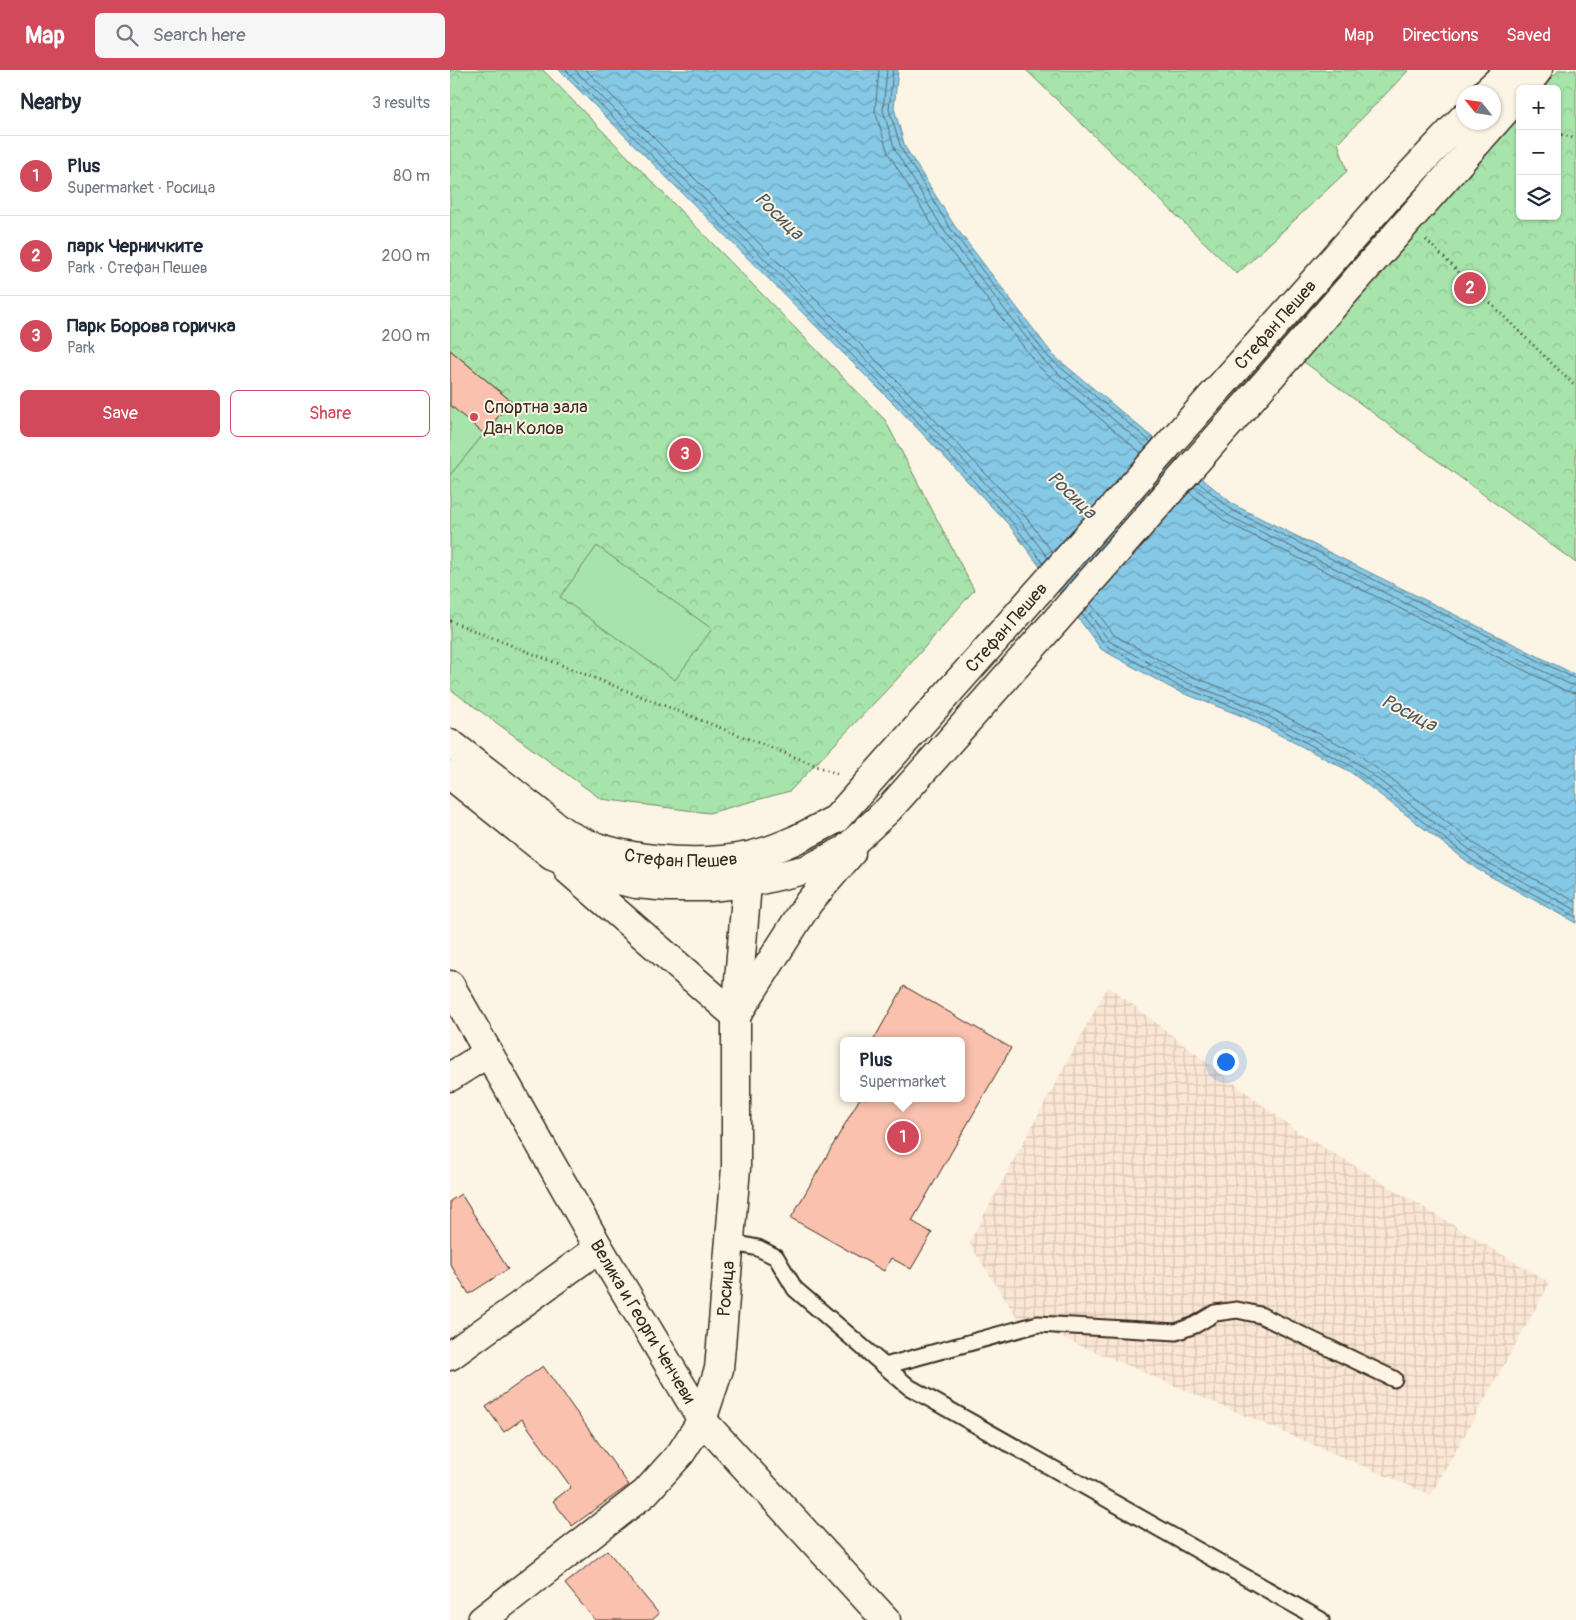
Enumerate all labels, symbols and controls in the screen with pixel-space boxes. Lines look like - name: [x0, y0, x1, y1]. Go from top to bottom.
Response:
- search box: [95, 13, 445, 58]
- text: Map: [25, 21, 65, 50]
- icon: search: [113, 21, 141, 49]
- text: Search here: [153, 23, 246, 47]
- text: Map: [1344, 24, 1374, 47]
- text: Directions: [1402, 24, 1478, 47]
- text: Saved: [1506, 24, 1551, 47]
- north arrow: [1456, 85, 1501, 130]
- map controls: [1516, 85, 1561, 220]
- button: +: [1516, 85, 1561, 130]
- text: Nearby: [20, 89, 81, 116]
- text: 3 results: [372, 93, 430, 113]
- button: −: [1516, 130, 1561, 175]
- text: Plus: [67, 154, 100, 178]
- text: 1: [33, 166, 39, 186]
- text: 80 m: [393, 166, 430, 186]
- button: layers: [1516, 175, 1561, 220]
- text: Supermarket · Росица: [67, 178, 215, 198]
- water label: Росица: [750, 187, 809, 246]
- text: парк Черничките: [67, 234, 203, 258]
- text: 2: [32, 246, 40, 266]
- text: 200 m: [382, 246, 430, 266]
- text: Park · Стефан Пешев: [67, 258, 208, 278]
- pin: 2: [1454, 269, 1486, 307]
- street label: Стефан Пешев: [1229, 275, 1322, 374]
- text: Парк Борова горичка: [67, 314, 236, 338]
- text: 3: [32, 326, 40, 346]
- text: 200 m: [382, 326, 430, 346]
- text: Park: [67, 338, 95, 358]
- button: Save: [20, 390, 220, 437]
- button: Share: [230, 390, 430, 437]
- place label: Спортна зала Дан Колов: [483, 396, 588, 440]
- marker: Спортна зала Дан Колов: [468, 411, 480, 423]
- pin: 3: [669, 435, 701, 473]
- water label: Росица: [1043, 466, 1102, 525]
- street label: Стефан Пешев: [960, 577, 1053, 677]
- water label: Росица: [1377, 689, 1442, 737]
- street label: Стефан Пешев: [622, 843, 739, 873]
- popup: [840, 1037, 965, 1102]
- text: Plus: [859, 1048, 892, 1072]
- your location: [1213, 1049, 1239, 1075]
- text: Supermarket: [859, 1072, 946, 1092]
- pin: 1: [887, 1118, 919, 1156]
- street label: Велика и Георги Ченчеви: [585, 1235, 701, 1408]
- street label: Росица: [712, 1260, 740, 1317]

